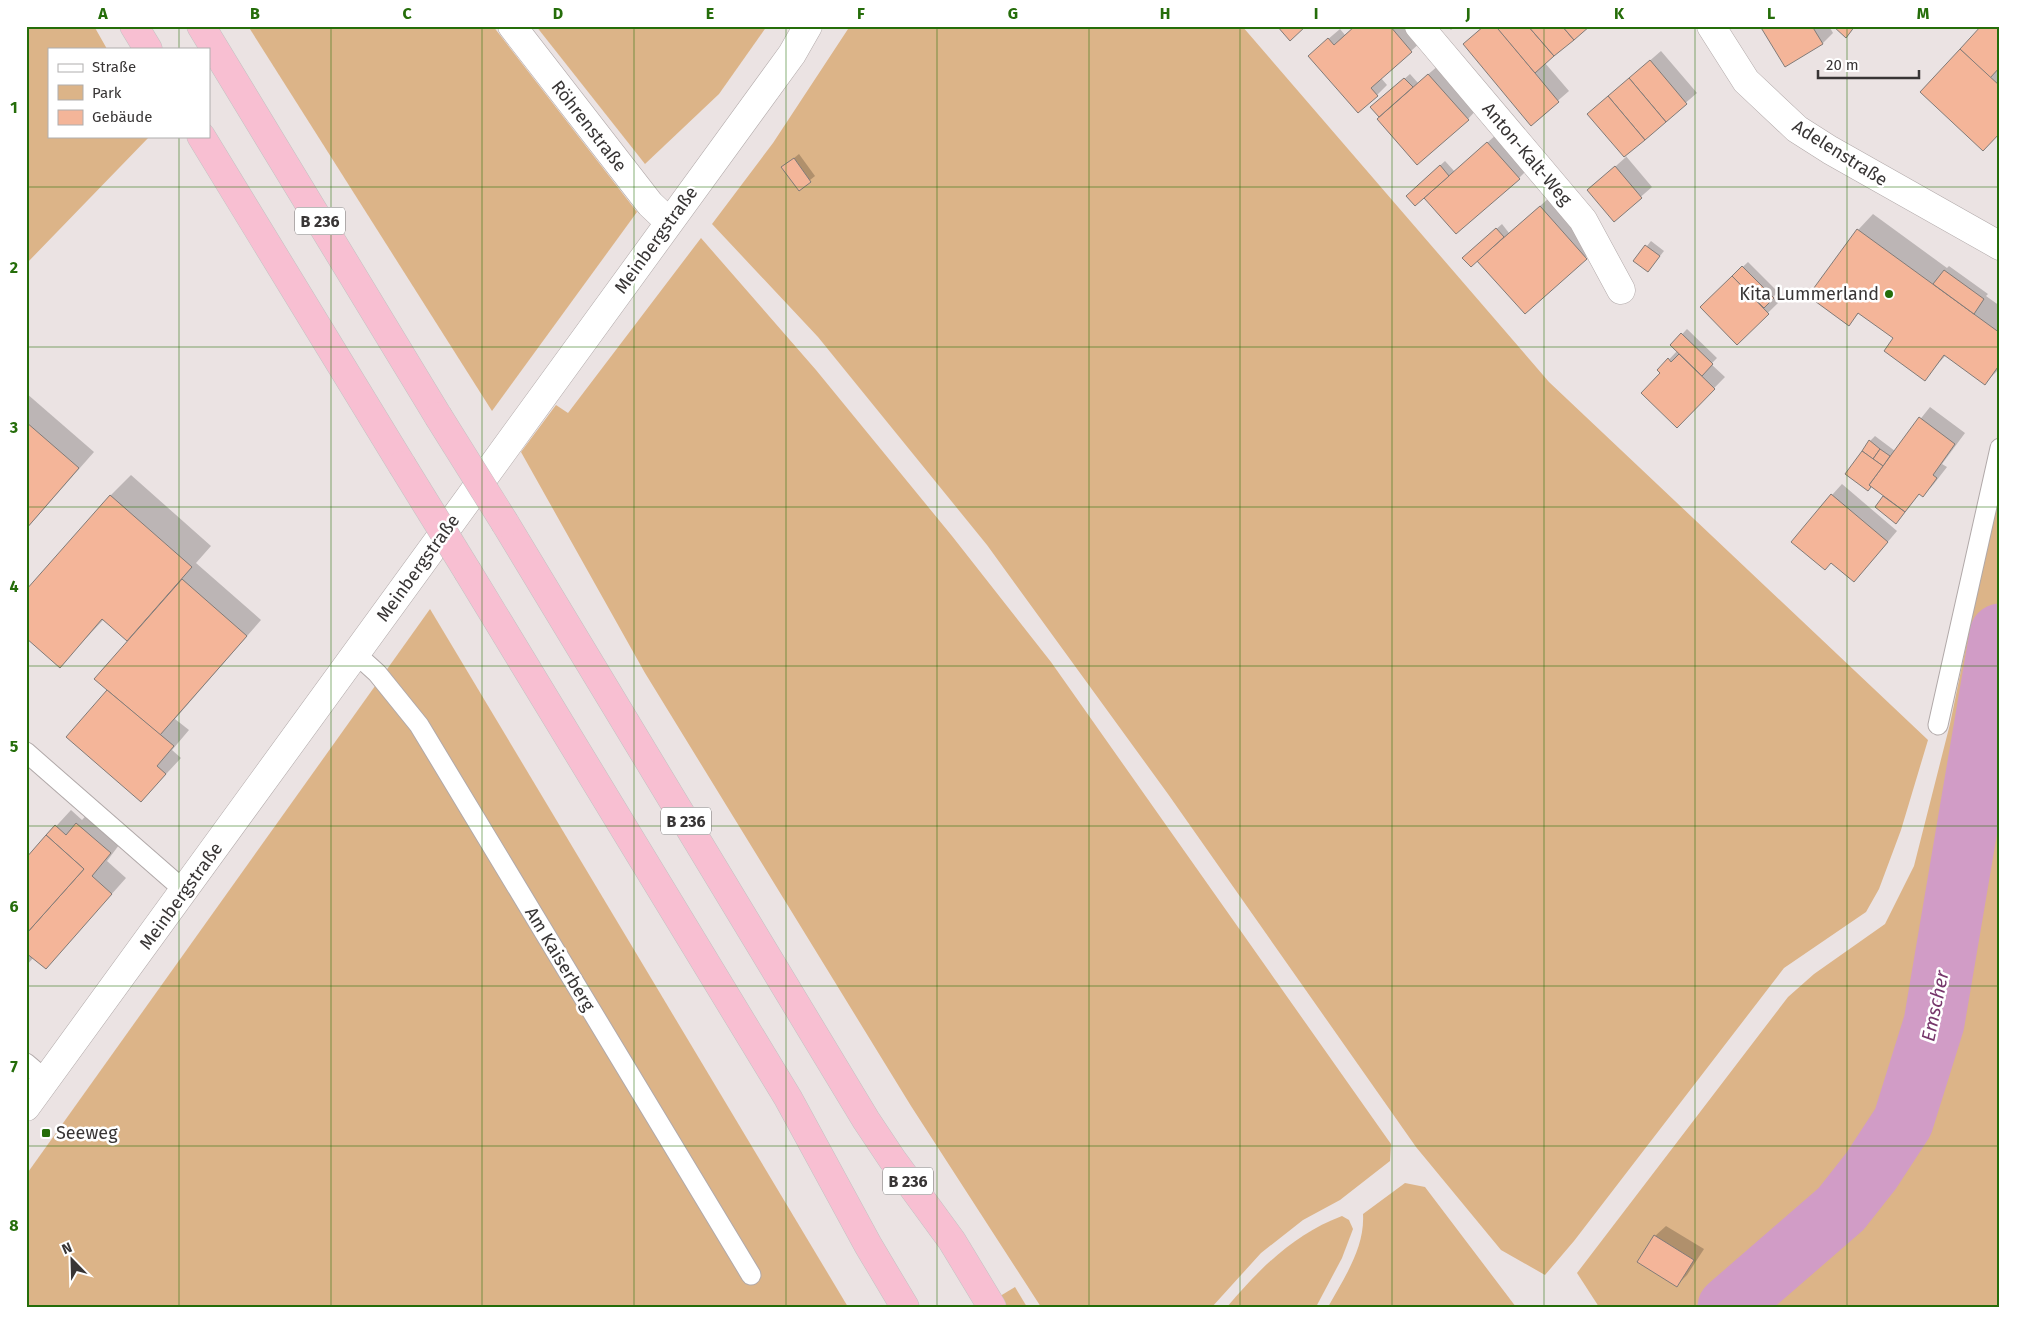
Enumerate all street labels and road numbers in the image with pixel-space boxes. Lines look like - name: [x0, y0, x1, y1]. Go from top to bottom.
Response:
- street label: Röhrenstraße: [546, 76, 632, 176]
- street label: Anton-Kalt-Weg: [1478, 98, 1577, 210]
- street label: Adelenstraße: [1788, 115, 1892, 191]
- street label: Meinbergstraße: [610, 182, 702, 298]
- road number: B 236: [295, 208, 345, 235]
- street label: Meinbergstraße: [372, 510, 464, 626]
- road number: B 236: [661, 808, 711, 834]
- street label: Meinbergstraße: [135, 838, 227, 954]
- street label: Am Kaiserberg: [520, 903, 600, 1016]
- road number: B 236: [883, 1168, 933, 1194]

